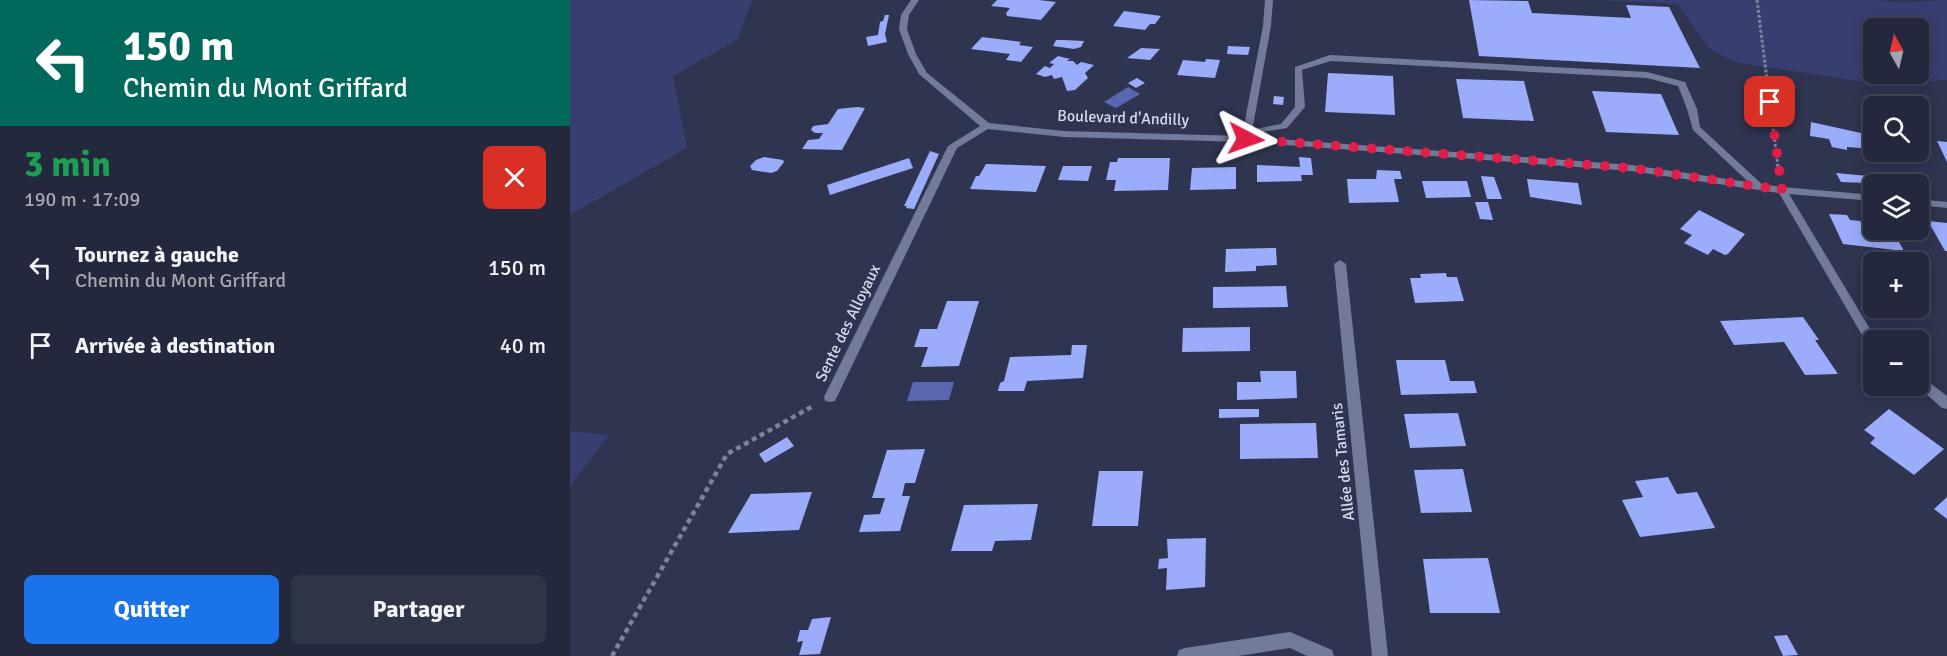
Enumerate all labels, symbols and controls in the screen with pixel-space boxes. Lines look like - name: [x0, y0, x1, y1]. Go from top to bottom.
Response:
- north arrow: [1863, 18, 1929, 84]
- map controls: [1863, 18, 1929, 396]
- text: 150 m: [123, 21, 234, 72]
- icon: left: [24, 24, 102, 102]
- text: Chemin du Mont Griffard: [123, 72, 408, 105]
- pin: [1744, 76, 1795, 127]
- icon: arrive: [1753, 85, 1786, 118]
- button: search: [1863, 96, 1929, 162]
- street label: Boulevard d'Andilly: [1057, 106, 1190, 130]
- position arrow: [1214, 107, 1278, 171]
- text: 3 min: [24, 142, 111, 187]
- button: close: [483, 146, 546, 209]
- button: layers: [1863, 174, 1929, 240]
- text: 190 m · 17:09: [24, 187, 140, 212]
- text: Tournez à gauche: [75, 241, 239, 268]
- icon: left: [24, 251, 57, 284]
- button: +: [1863, 252, 1929, 318]
- text: 150 m: [488, 254, 546, 281]
- street label: Sente des Alloyaux: [811, 261, 885, 385]
- text: Chemin du Mont Griffard: [75, 268, 286, 293]
- icon: arrive: [24, 329, 57, 362]
- button: −: [1863, 330, 1929, 396]
- text: Arrivée à destination: [75, 332, 275, 359]
- text: 40 m: [500, 332, 546, 359]
- street label: Allée des Tamaris: [1327, 402, 1359, 522]
- button: Quitter: [24, 575, 279, 644]
- button: Partager: [291, 575, 546, 644]

